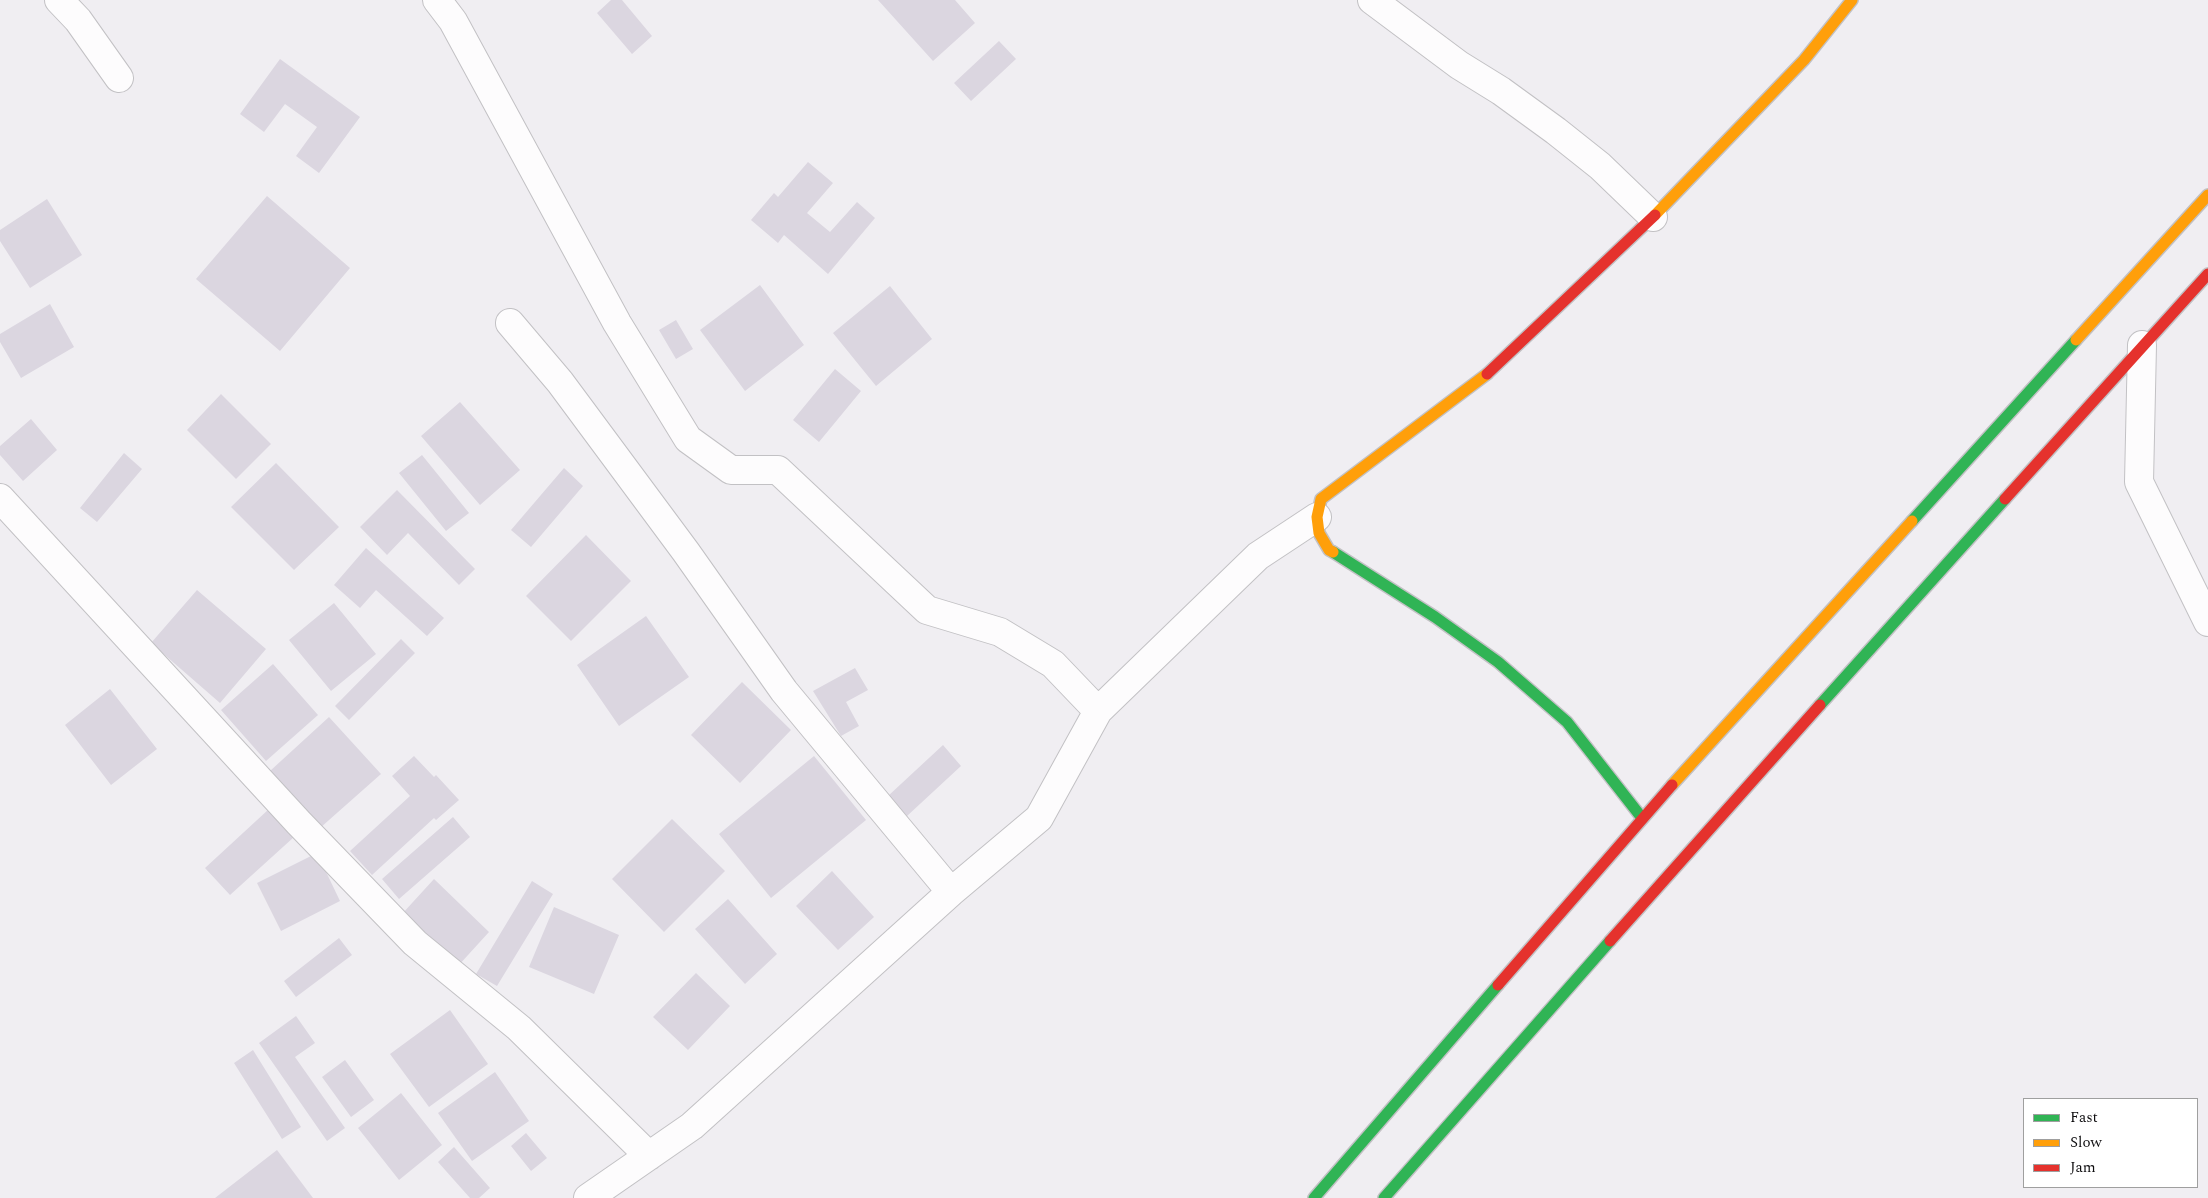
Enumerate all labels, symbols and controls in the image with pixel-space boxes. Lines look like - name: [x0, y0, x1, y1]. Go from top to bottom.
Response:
- legend: [2023, 1098, 2198, 1188]
- text: Fast: [2070, 1106, 2098, 1129]
- text: Slow: [2070, 1131, 2102, 1154]
- text: Jam: [2070, 1156, 2096, 1179]

